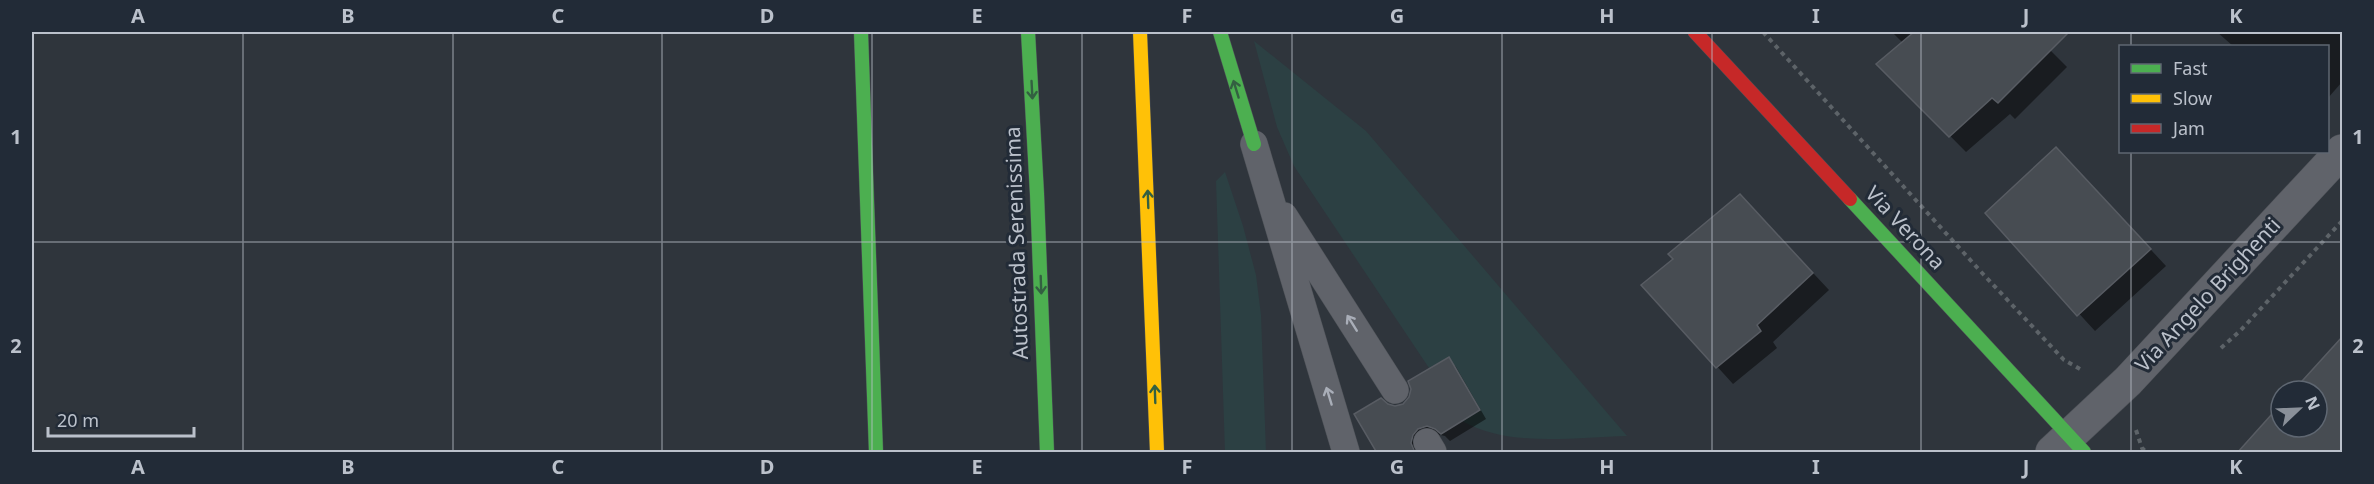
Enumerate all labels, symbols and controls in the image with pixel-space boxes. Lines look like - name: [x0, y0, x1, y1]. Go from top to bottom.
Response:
- text: A: [131, 2, 145, 29]
- text: B: [341, 2, 355, 29]
- text: C: [552, 2, 565, 29]
- text: D: [760, 2, 774, 29]
- text: E: [971, 2, 983, 29]
- text: F: [1182, 2, 1192, 29]
- text: G: [1390, 2, 1404, 29]
- text: H: [1599, 2, 1615, 29]
- text: I: [1812, 2, 1820, 29]
- text: J: [2021, 2, 2029, 29]
- text: K: [2229, 2, 2243, 29]
- legend: [2119, 45, 2329, 153]
- text: Fast: [2173, 56, 2208, 80]
- one-way arrow: [1026, 79, 1037, 99]
- one-way arrow: [1230, 80, 1241, 99]
- text: Slow: [2173, 86, 2212, 110]
- text: Jam: [2171, 116, 2205, 140]
- text: 1: [10, 123, 22, 150]
- text: 1: [2352, 123, 2364, 150]
- street label: Autostrada Serenissima: [998, 126, 1034, 360]
- street label: Via Verona: [1860, 179, 1952, 275]
- one-way arrow: [1143, 190, 1154, 210]
- street label: Via Angelo Brighenti: [2128, 211, 2286, 378]
- one-way arrow: [1035, 274, 1046, 294]
- one-way arrow: [1346, 315, 1358, 331]
- text: 2: [10, 332, 22, 359]
- text: 2: [2352, 332, 2364, 359]
- north arrow: [2269, 379, 2329, 439]
- one-way arrow: [1149, 385, 1161, 405]
- one-way arrow: [1323, 387, 1334, 406]
- text: N: [2300, 393, 2325, 413]
- scale bar: [48, 400, 194, 438]
- text: 20 m: [57, 408, 99, 432]
- text: A: [131, 453, 145, 480]
- text: B: [341, 453, 355, 480]
- text: C: [552, 453, 565, 480]
- text: D: [760, 453, 774, 480]
- text: E: [971, 453, 983, 480]
- text: F: [1182, 453, 1192, 480]
- text: G: [1390, 453, 1404, 480]
- text: H: [1599, 453, 1615, 480]
- text: I: [1812, 453, 1820, 480]
- text: J: [2021, 453, 2029, 480]
- text: K: [2229, 453, 2243, 480]

